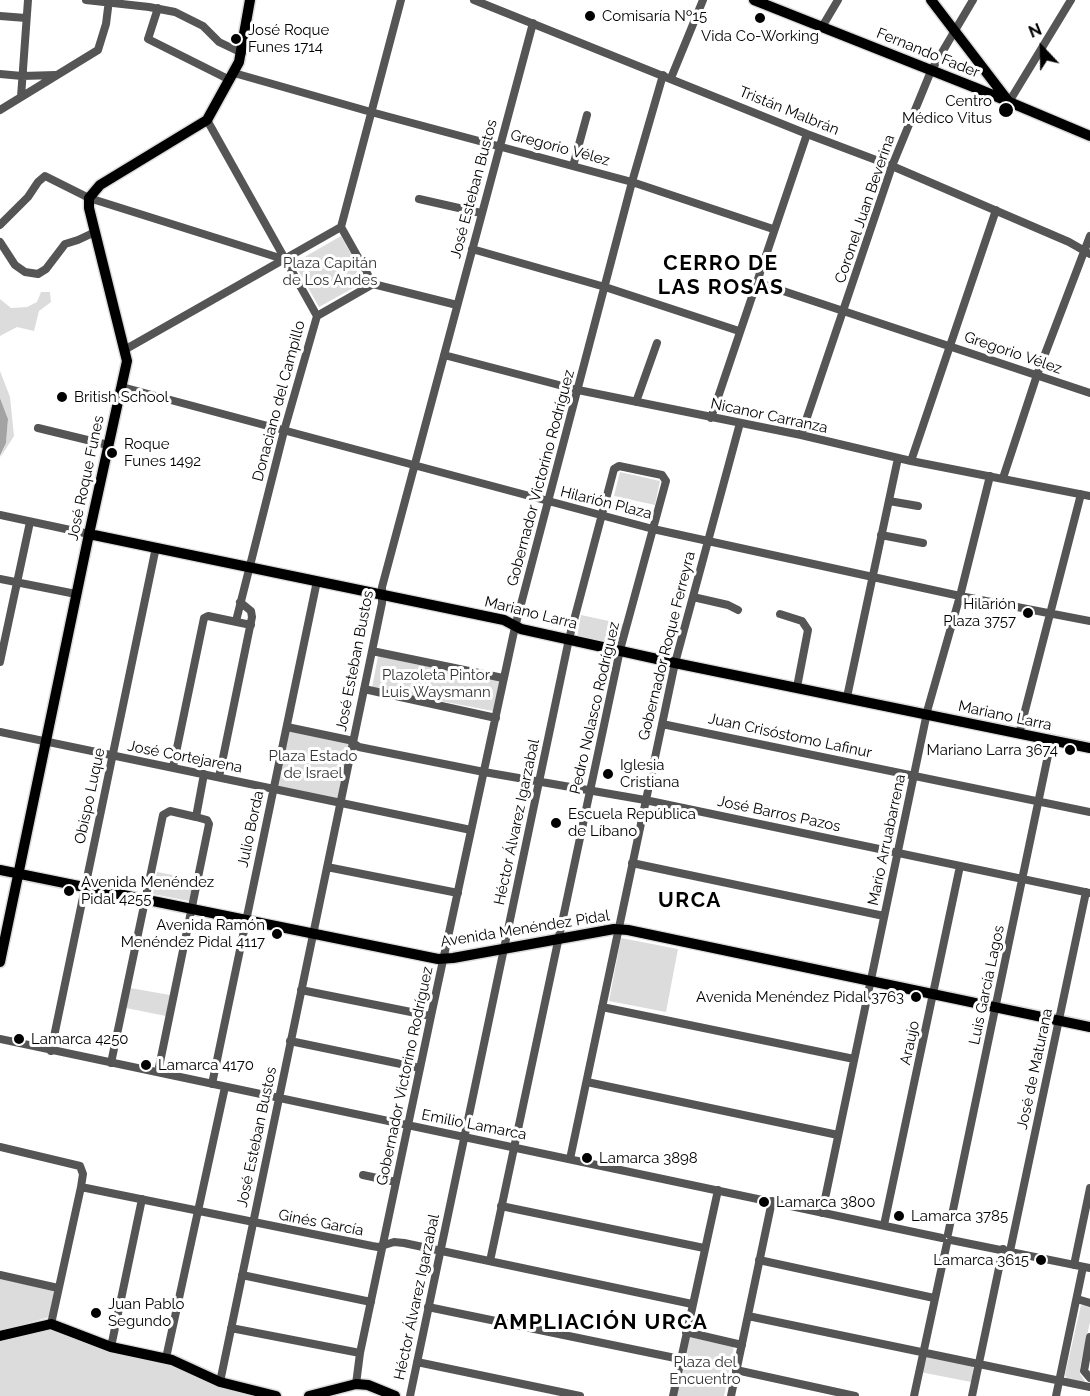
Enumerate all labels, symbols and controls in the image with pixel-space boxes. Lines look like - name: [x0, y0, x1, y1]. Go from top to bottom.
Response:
- place label: Comisaría Nº15: [602, 7, 707, 25]
- marker: Comisaría Nº15: [583, 9, 597, 23]
- marker: Vida Co-Working: [753, 11, 767, 25]
- north arrow: [1012, 18, 1072, 78]
- text: N: [1026, 20, 1044, 42]
- place label: José Roque Funes 1714: [248, 21, 329, 56]
- street label: Fernando Fader: [874, 24, 982, 82]
- place label: Vida Co-Working: [701, 27, 819, 45]
- marker: José Roque Funes 1714: [229, 32, 243, 46]
- street label: Tristán Malbrán: [736, 83, 842, 139]
- place label: Centro Médico Vitus: [902, 92, 992, 127]
- marker: Centro Médico Vitus: [997, 101, 1015, 119]
- street label: José Esteban Bustos: [447, 118, 501, 260]
- street label: Gregorio Vélez: [508, 126, 612, 170]
- street label: Coronel Juan Beverina: [831, 132, 899, 286]
- district label: CERRO DE LAS ROSAS: [658, 251, 784, 301]
- park label: Plaza Capitán de Los Andes: [283, 254, 377, 289]
- street label: Donaciano del Campillo: [249, 319, 309, 483]
- street label: Gregorio Vélez: [962, 328, 1064, 378]
- street label: Gobernador Victorino Rodríguez: [503, 368, 579, 588]
- place label: British School: [74, 388, 169, 406]
- marker: British School: [55, 390, 69, 404]
- street label: Nicanor Carranza: [709, 395, 829, 437]
- street label: José Roque Funes: [64, 414, 108, 542]
- place label: Roque Funes 1492: [124, 435, 201, 470]
- marker: Roque Funes 1492: [105, 446, 119, 460]
- street label: Hilarión Plaza: [558, 483, 654, 523]
- street label: Gobernador Roque Ferreyra: [635, 550, 699, 742]
- street label: José Esteban Bustos: [333, 589, 377, 733]
- street label: Mariano Larra: [483, 593, 579, 633]
- place label: Hilarión Plaza 3757: [943, 595, 1016, 630]
- marker: Hilarión Plaza 3757: [1021, 606, 1035, 620]
- street label: Pedro Nolasco Rodríguez: [566, 620, 624, 796]
- park label: Plazoleta Pintor Luis Waysmann: [381, 666, 491, 701]
- street label: Mariano Larra: [957, 697, 1053, 735]
- street label: Juan Crisóstomo Lafinur: [707, 710, 873, 762]
- street label: José Cortejarena: [126, 737, 244, 777]
- street label: Héctor Álvarez Igarzabal: [491, 737, 543, 907]
- place label: Mariano Larra 3674: [927, 741, 1058, 759]
- marker: Mariano Larra 3674: [1063, 743, 1077, 757]
- street label: Obispo Luque: [71, 746, 109, 846]
- park label: Plaza Estado de Israel: [269, 747, 357, 782]
- place label: Iglesia Cristiana: [620, 756, 679, 791]
- marker: Iglesia Cristiana: [601, 767, 615, 781]
- street label: Mario Arruabarrena: [864, 773, 910, 907]
- street label: Julio Borda: [234, 789, 268, 869]
- street label: José Barros Pazos: [716, 792, 842, 836]
- place label: Escuela República de Líbano: [568, 805, 696, 840]
- marker: Escuela República de Líbano: [549, 816, 563, 830]
- place label: Avenida Menéndez Pidal 4255: [81, 873, 214, 908]
- marker: Avenida Menéndez Pidal 4255: [62, 884, 76, 898]
- district label: URCA: [658, 888, 722, 914]
- street label: Avenida Menéndez Pidal: [439, 907, 611, 951]
- place label: Avenida Ramón Menéndez Pidal 4117: [121, 916, 265, 951]
- street label: Luis García Lagos: [966, 924, 1008, 1046]
- marker: Avenida Ramón Menéndez Pidal 4117: [270, 927, 284, 941]
- street label: Gobernador Victorino Rodríguez: [373, 965, 437, 1187]
- place label: Avenida Menéndez Pidal 3763: [696, 988, 904, 1006]
- marker: Avenida Menéndez Pidal 3763: [909, 990, 923, 1004]
- street label: José de Maturana: [1013, 1007, 1057, 1131]
- street label: Araujo: [897, 1019, 923, 1067]
- place label: Lamarca 4250: [31, 1030, 128, 1048]
- marker: Lamarca 4250: [12, 1032, 26, 1046]
- place label: Lamarca 4170: [158, 1056, 254, 1074]
- marker: Lamarca 4170: [139, 1058, 153, 1072]
- street label: José Esteban Bustos: [233, 1065, 281, 1209]
- street label: Emilio Lamarca: [420, 1106, 528, 1144]
- place label: Lamarca 3898: [599, 1149, 698, 1167]
- marker: Lamarca 3898: [580, 1151, 594, 1165]
- place label: Lamarca 3800: [776, 1193, 875, 1211]
- marker: Lamarca 3800: [757, 1195, 771, 1209]
- street label: Ginés García: [277, 1206, 365, 1240]
- place label: Lamarca 3785: [911, 1207, 1008, 1225]
- marker: Lamarca 3785: [892, 1209, 906, 1223]
- street label: Héctor Álvarez Igarzabal: [391, 1212, 443, 1382]
- place label: Lamarca 3615: [933, 1251, 1029, 1269]
- marker: Lamarca 3615: [1034, 1253, 1048, 1267]
- place label: Juan Pablo Segundo: [108, 1295, 184, 1330]
- marker: Juan Pablo Segundo: [89, 1306, 103, 1320]
- district label: AMPLIACIÓN URCA: [494, 1310, 708, 1336]
- park label: Plaza del Encuentro: [669, 1353, 741, 1388]

